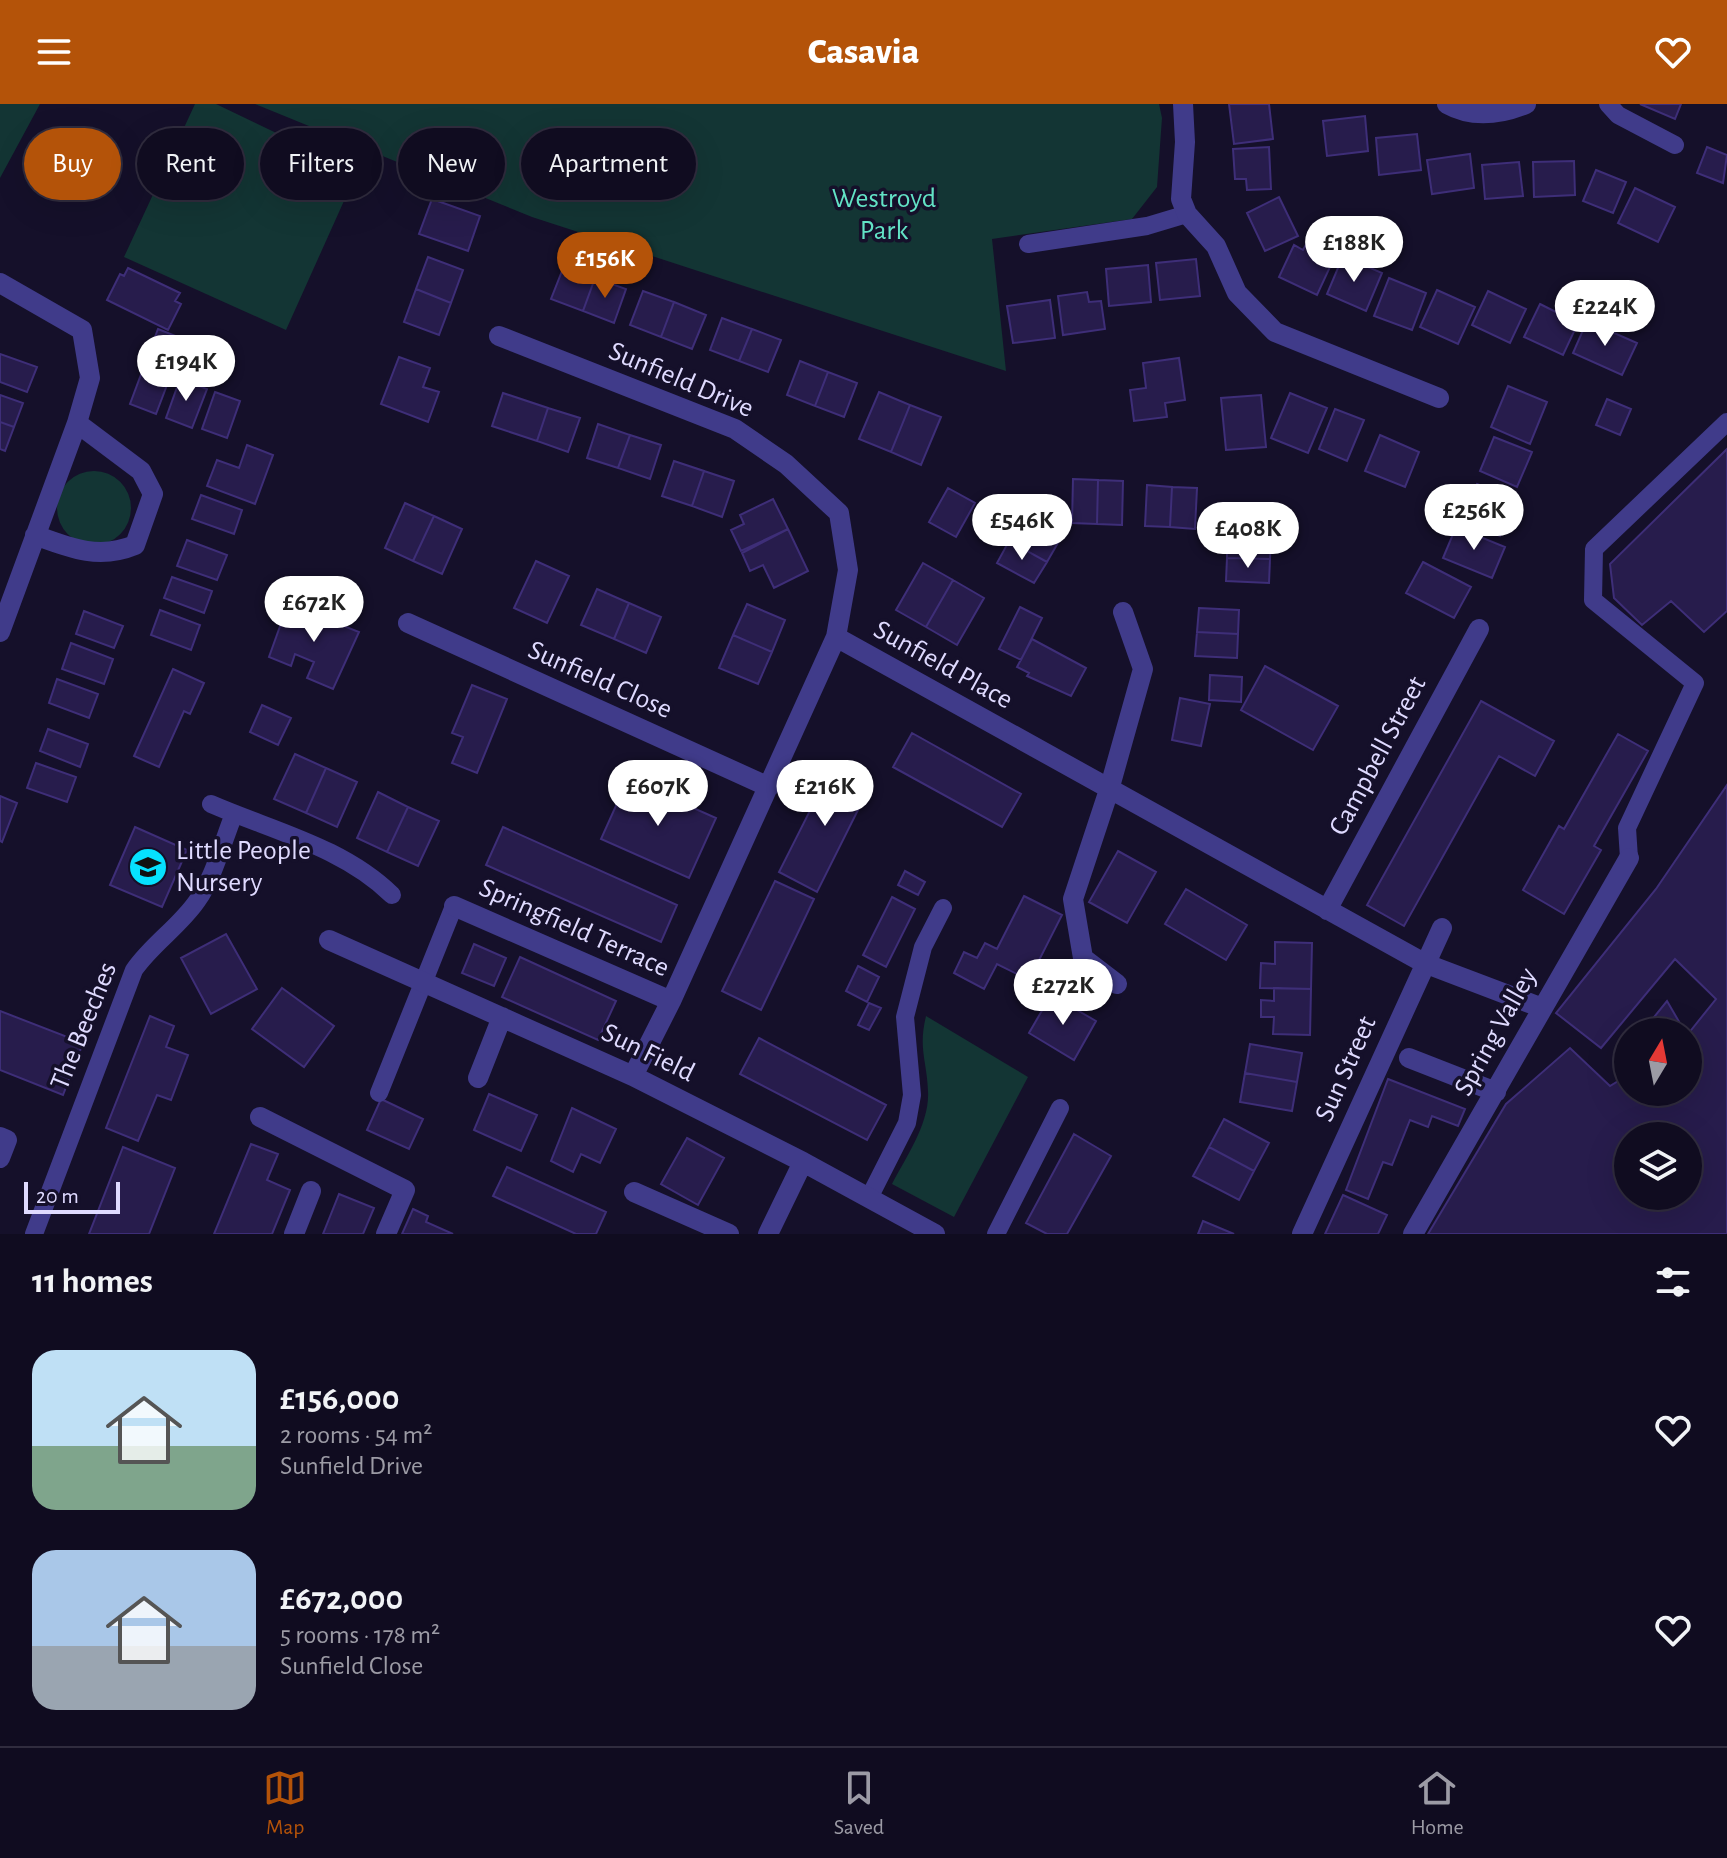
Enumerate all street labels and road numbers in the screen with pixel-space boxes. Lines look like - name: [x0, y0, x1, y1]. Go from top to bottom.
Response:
- street label: Sunfield Drive: [605, 337, 757, 423]
- street label: Sunfield Place: [869, 615, 1017, 715]
- street label: Sunfield Close: [524, 636, 676, 724]
- street label: Campbell Street: [1324, 672, 1432, 840]
- street label: Springfield Terrace: [475, 874, 673, 982]
- street label: The Beeches: [46, 958, 122, 1094]
- street label: Spring Valley: [1449, 963, 1543, 1101]
- street label: Sun Street: [1310, 1012, 1382, 1126]
- street label: Sun Field: [597, 1019, 699, 1087]

